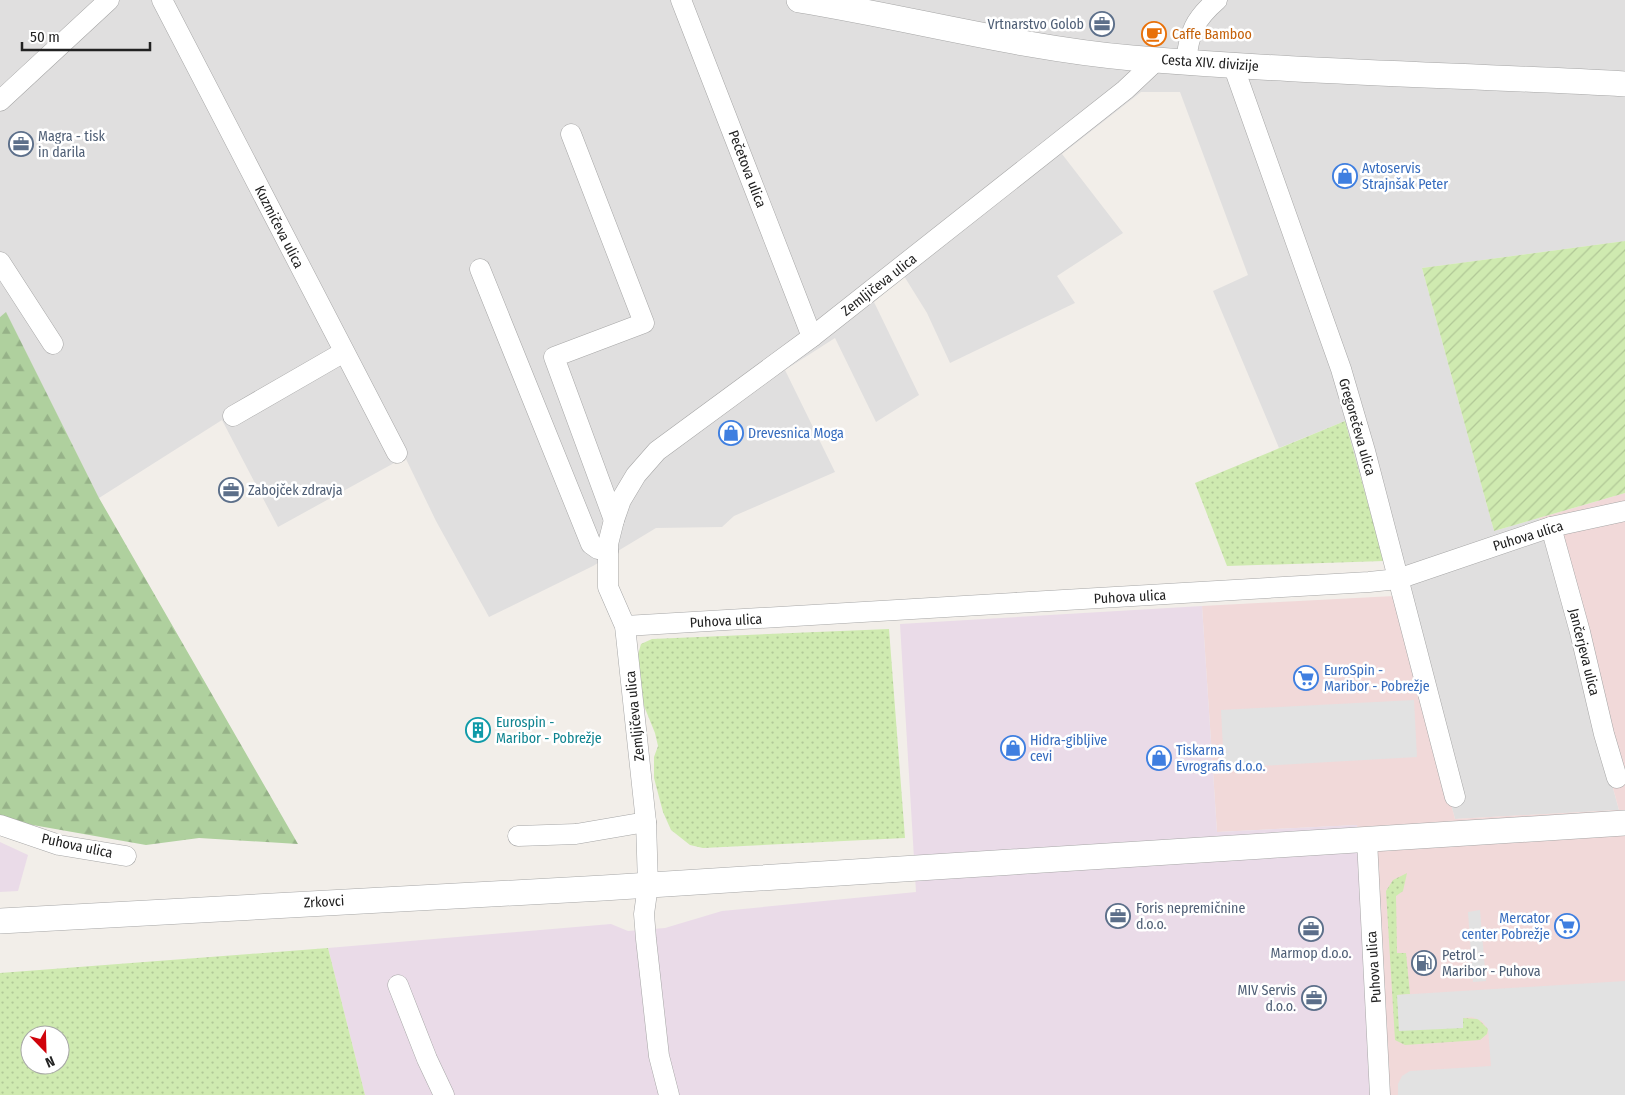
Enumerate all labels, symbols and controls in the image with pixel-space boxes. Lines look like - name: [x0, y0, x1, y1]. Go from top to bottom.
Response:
- office icon: Vrtnarstvo Golob: [1089, 11, 1115, 37]
- place label: Vrtnarstvo Golob: [987, 16, 1084, 33]
- scale bar: [22, 20, 150, 52]
- cafe icon: Caffe Bamboo: [1141, 21, 1167, 47]
- place label: Caffe Bamboo: [1172, 26, 1252, 43]
- text: 50 m: [30, 28, 60, 46]
- street label: Cesta XIV. divizije: [1161, 51, 1259, 75]
- place label: Magra - tisk in darila: [38, 128, 105, 161]
- street label: Pečetova ulica: [724, 128, 770, 210]
- office icon: Magra - tisk in darila: [8, 131, 34, 157]
- place label: Avtoservis Strajnšak Peter: [1362, 160, 1448, 193]
- shop icon: Avtoservis Strajnšak Peter: [1332, 163, 1358, 189]
- street label: Kuzmičeva ulica: [251, 183, 307, 271]
- street label: Zemljičeva ulica: [838, 250, 920, 320]
- street label: Gregorečeva ulica: [1335, 376, 1379, 478]
- shop icon: Drevesnica Moga: [718, 420, 744, 446]
- place label: Drevesnica Moga: [748, 425, 844, 442]
- office icon: Zabojček zdravja: [218, 477, 244, 503]
- place label: Zabojček zdravja: [248, 482, 343, 499]
- street label: Puhova ulica: [1491, 517, 1565, 555]
- street label: Puhova ulica: [1093, 587, 1167, 607]
- street label: Jančerjeva ulica: [1565, 607, 1603, 698]
- street label: Puhova ulica: [689, 611, 763, 631]
- place label: EuroSpin - Maribor - Pobrežje: [1324, 662, 1430, 695]
- supermarket icon: EuroSpin - Maribor - Pobrežje: [1293, 665, 1319, 691]
- street label: Zemljičeva ulica: [622, 670, 648, 762]
- place label: Eurospin - Maribor - Pobrežje: [496, 714, 602, 747]
- building icon: Eurospin - Maribor - Pobrežje: [465, 717, 491, 743]
- place label: Hidra-gibljive cevi: [1030, 732, 1107, 765]
- shop icon: Hidra-gibljive cevi: [1000, 735, 1026, 761]
- place label: Tiskarna Evrografis d.o.o.: [1176, 742, 1265, 775]
- shop icon: Tiskarna Evrografis d.o.o.: [1146, 745, 1172, 771]
- street label: Puhova ulica: [40, 830, 114, 862]
- street label: Zrkovci: [303, 892, 345, 912]
- place label: Foris nepremičnine d.o.o.: [1136, 900, 1245, 933]
- office icon: Foris nepremičnine d.o.o.: [1105, 903, 1131, 929]
- place label: Mercator center Pobrežje: [1462, 910, 1550, 943]
- supermarket icon: Mercator center Pobrežje: [1554, 913, 1580, 939]
- office icon: Marmop d.o.o.: [1298, 916, 1324, 942]
- street label: Puhova ulica: [1363, 930, 1385, 1004]
- place label: Marmop d.o.o.: [1270, 945, 1352, 962]
- place label: Petrol - Maribor - Puhova: [1442, 947, 1541, 980]
- fuel station icon: Petrol - Maribor - Puhova: [1411, 950, 1437, 976]
- place label: MIV Servis d.o.o.: [1237, 982, 1296, 1015]
- office icon: MIV Servis d.o.o.: [1301, 985, 1327, 1011]
- north arrow: [20, 1025, 70, 1075]
- text: N: [43, 1052, 57, 1071]

